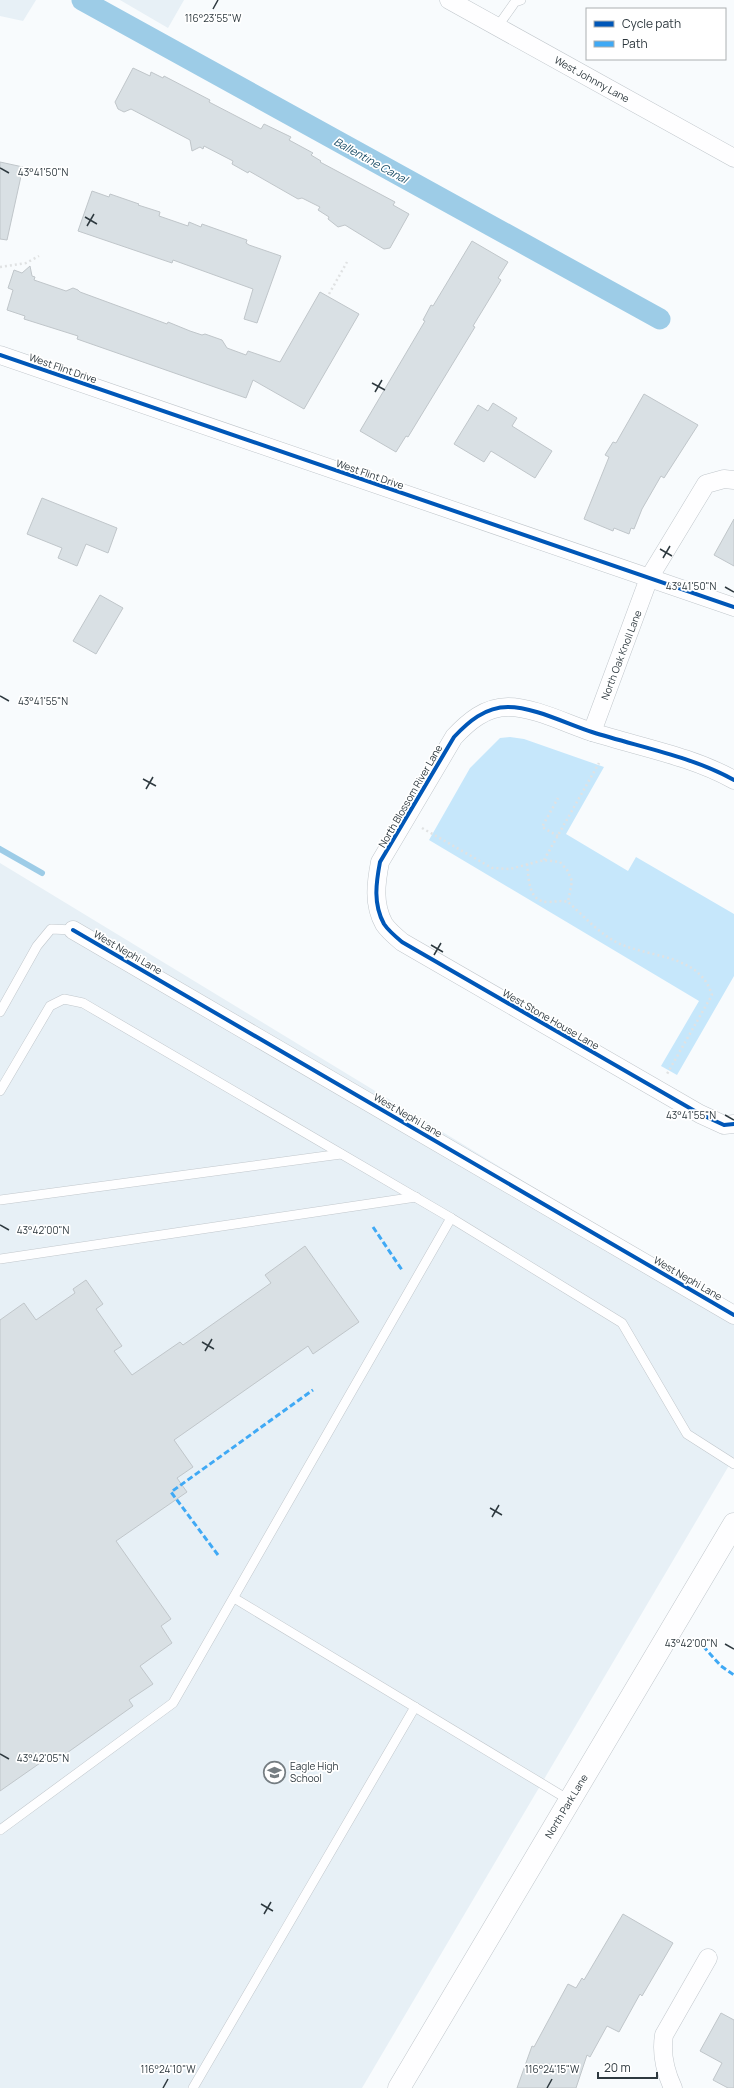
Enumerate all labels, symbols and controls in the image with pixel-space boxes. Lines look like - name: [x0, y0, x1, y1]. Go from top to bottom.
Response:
- legend: [586, 8, 726, 60]
- text: 116°23'55"W: [185, 11, 242, 25]
- text: Cycle path: [622, 15, 681, 32]
- text: Path: [622, 35, 648, 52]
- street label: West Johnny Lane: [552, 53, 632, 105]
- water label: Ballentine Canal: [331, 134, 412, 187]
- text: 43°41'50"N: [18, 165, 68, 179]
- street label: West Flint Drive: [27, 350, 99, 386]
- street label: West Flint Drive: [334, 456, 406, 492]
- text: 43°41'50"N: [666, 579, 716, 593]
- street label: North Oak Knoll Lane: [597, 608, 645, 702]
- text: 43°41'55"N: [18, 694, 68, 708]
- street label: North Blossom River Lane: [375, 742, 445, 850]
- street label: West Nephi Lane: [91, 927, 165, 977]
- street label: West Stone House Lane: [500, 986, 602, 1053]
- street label: West Nephi Lane: [371, 1090, 445, 1140]
- text: 43°41'55"N: [666, 1108, 716, 1122]
- text: 43°42'00"N: [17, 1223, 69, 1237]
- street label: West Nephi Lane: [651, 1253, 725, 1303]
- text: 43°42'00"N: [665, 1636, 717, 1650]
- text: 43°42'05"N: [17, 1751, 69, 1765]
- school or university icon: Eagle High School: [261, 1759, 287, 1785]
- place label: Eagle High School: [290, 1759, 338, 1785]
- street label: North Park Lane: [541, 1771, 591, 1841]
- scale bar: [598, 2054, 657, 2080]
- text: 20 m: [604, 2059, 631, 2076]
- text: 116°24'10"W: [140, 2062, 196, 2076]
- text: 116°24'15"W: [525, 2062, 580, 2076]

